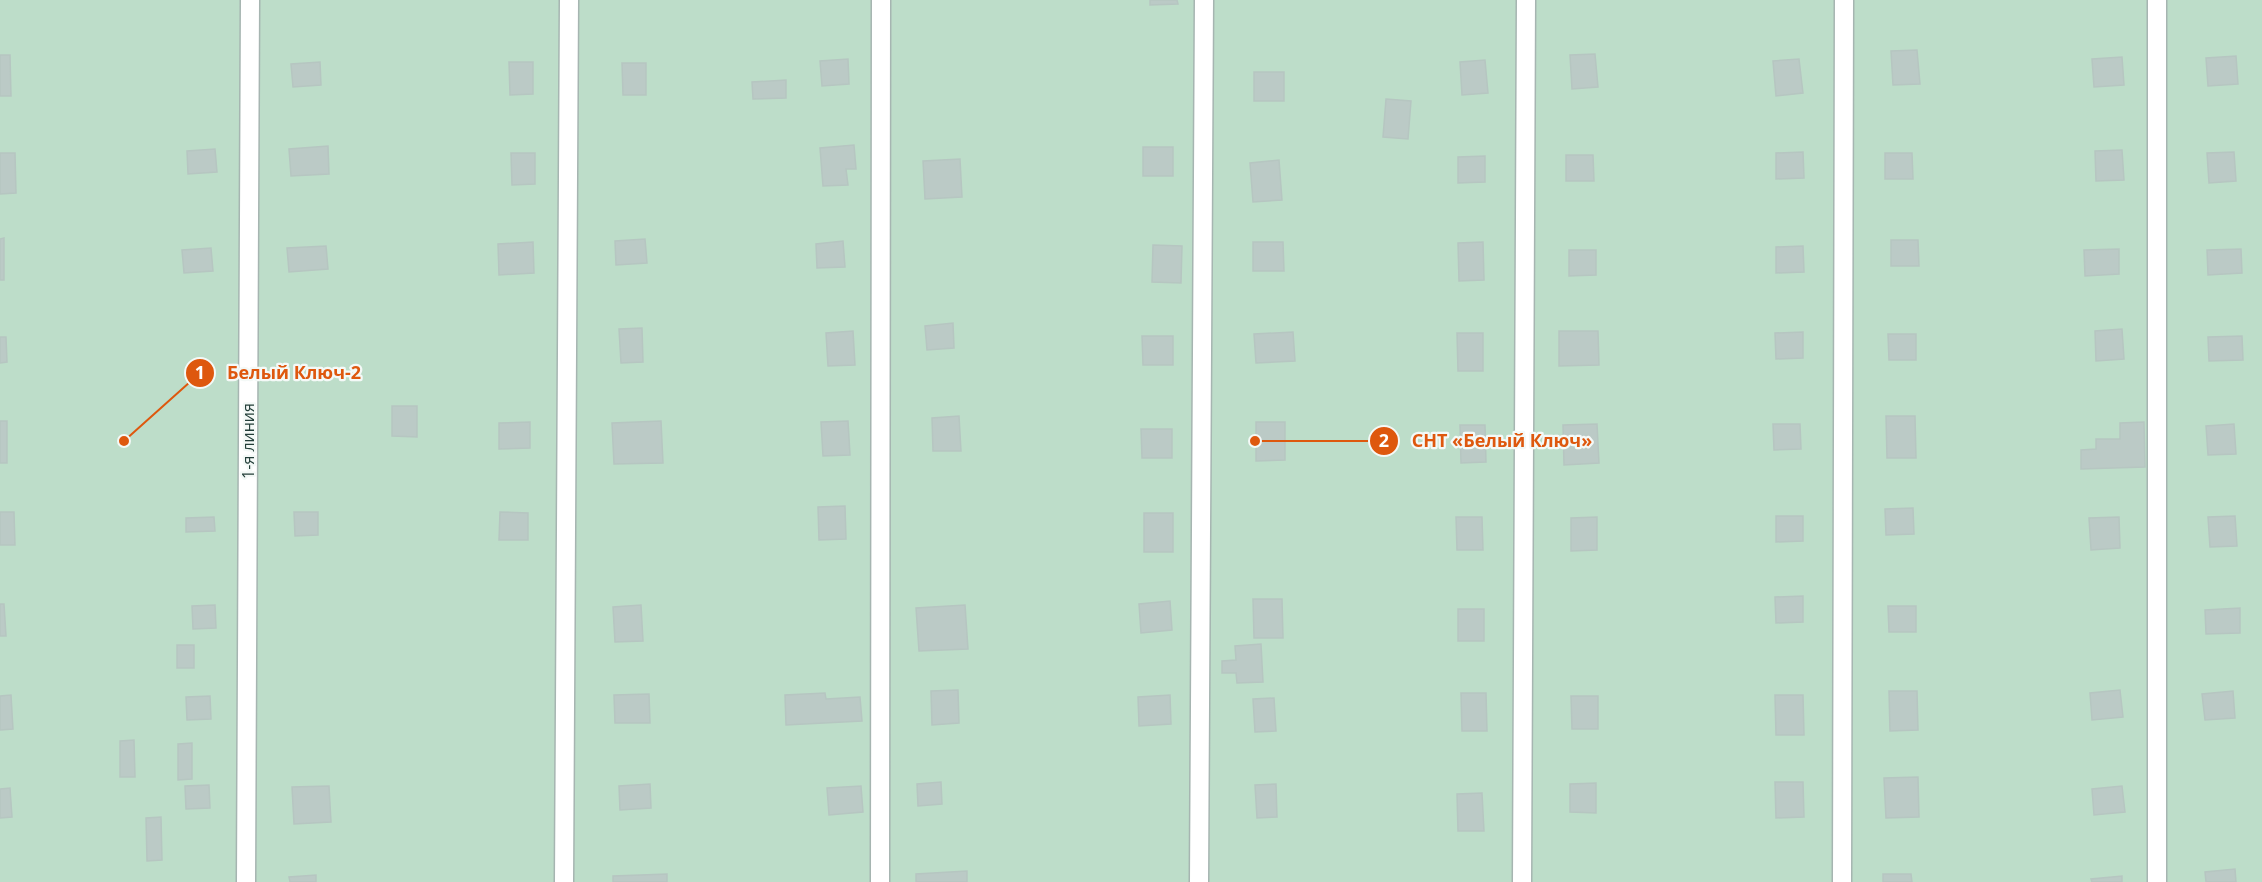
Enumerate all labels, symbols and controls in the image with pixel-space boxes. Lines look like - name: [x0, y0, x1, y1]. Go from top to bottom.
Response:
- callout: Белый Ключ-2: [185, 355, 373, 391]
- text: 1: [195, 360, 205, 384]
- text: Белый Ключ-2: [227, 360, 361, 384]
- street label: 1-я линия: [237, 403, 259, 479]
- callout: СНТ «Белый Ключ»: [1369, 423, 1604, 459]
- text: 2: [1379, 428, 1389, 452]
- text: СНТ «Белый Ключ»: [1412, 428, 1592, 452]

